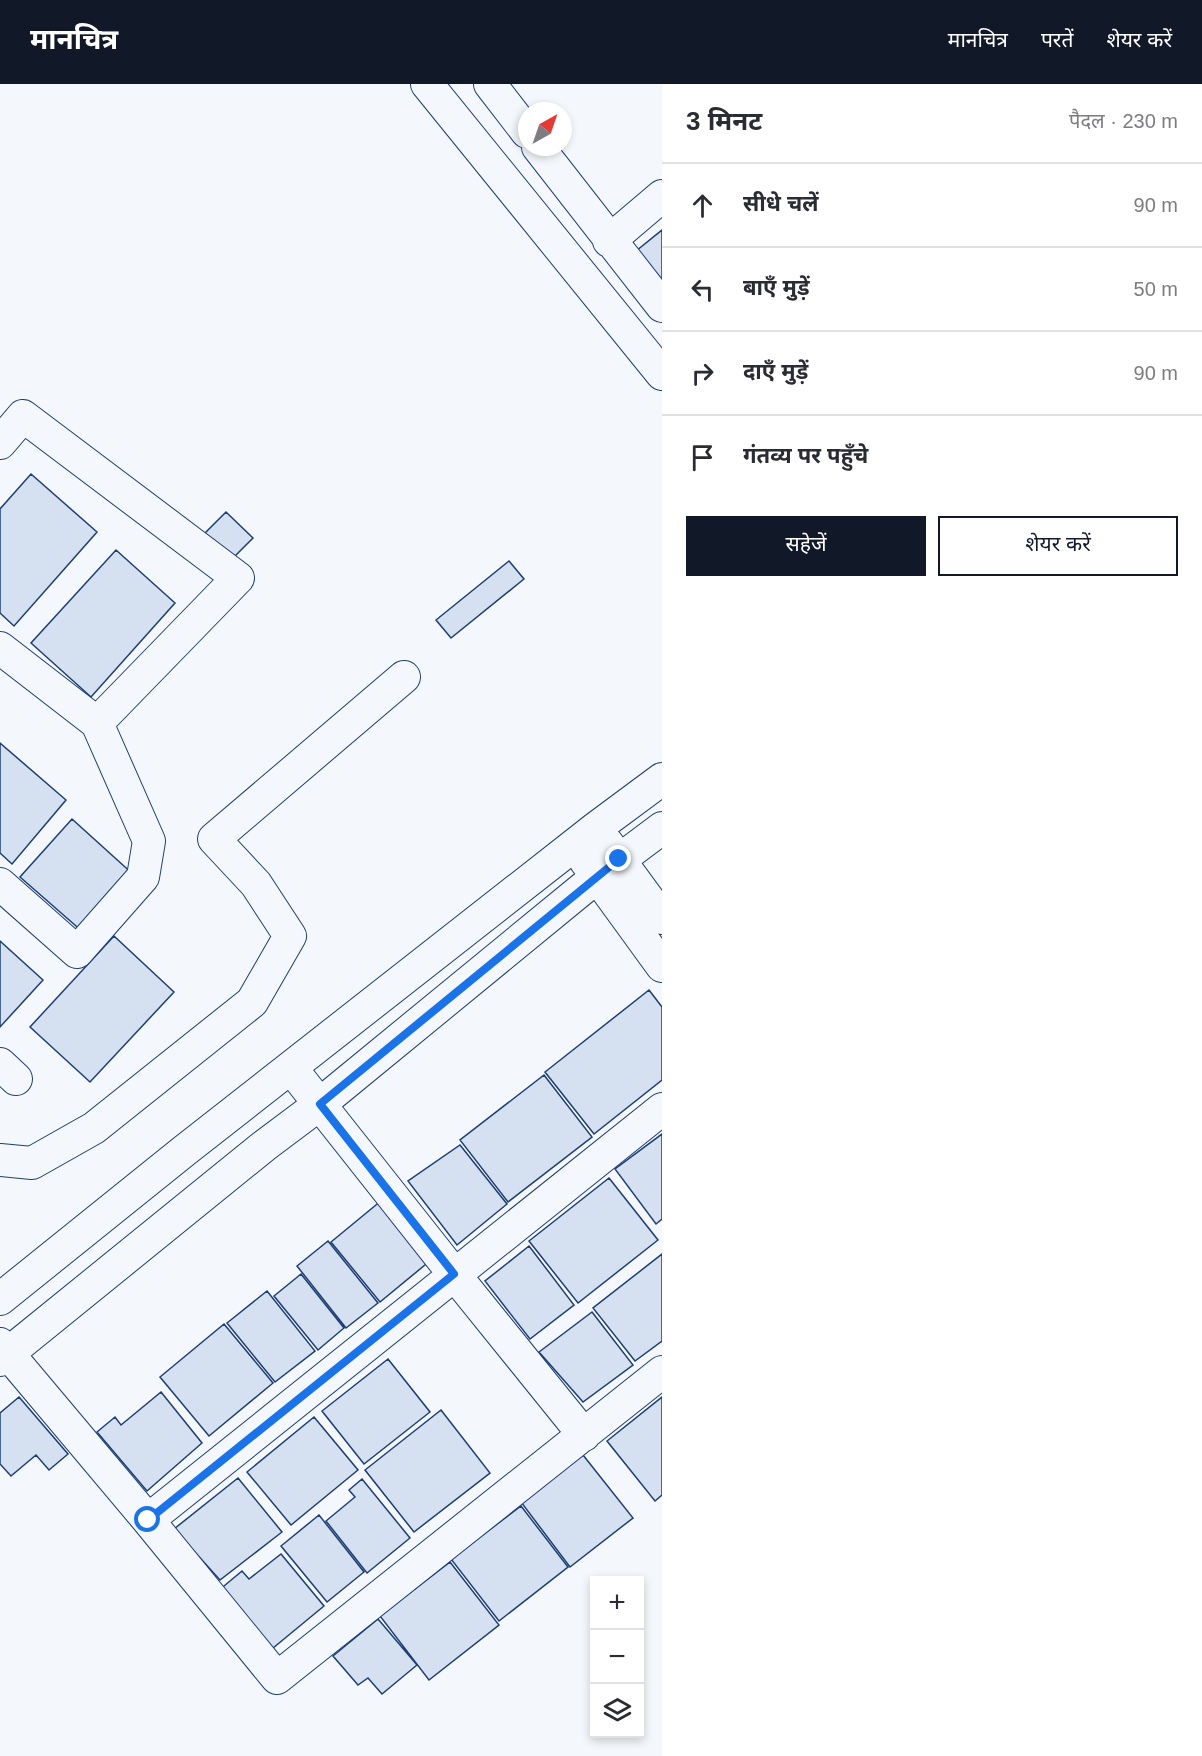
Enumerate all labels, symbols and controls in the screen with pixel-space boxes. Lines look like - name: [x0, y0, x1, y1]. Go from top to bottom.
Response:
- text: मानचित्र: [30, 24, 118, 55]
- text: मानचित्र: [948, 28, 1008, 51]
- text: परतें: [1041, 28, 1073, 51]
- text: शेयर करें: [1106, 28, 1172, 51]
- north arrow: [518, 102, 572, 156]
- text: 3 मिनट: [686, 106, 762, 136]
- text: पैदल · 230 m: [1069, 110, 1178, 132]
- icon: ahead: [686, 189, 719, 222]
- text: सीधे चलें: [743, 191, 818, 216]
- text: 90 m: [1134, 194, 1178, 216]
- icon: left: [686, 273, 719, 306]
- text: बाएँ मुड़ें: [743, 275, 809, 300]
- text: 50 m: [1134, 278, 1178, 300]
- icon: right: [686, 357, 719, 390]
- text: दाएँ मुड़ें: [743, 359, 808, 384]
- text: 90 m: [1134, 362, 1178, 384]
- icon: arrive: [686, 441, 719, 474]
- text: गंतव्य पर पहुँचे: [743, 443, 868, 468]
- button: सहेजें: [686, 516, 926, 576]
- button: शेयर करें: [938, 516, 1178, 576]
- route end: [605, 845, 631, 871]
- route start: [134, 1506, 160, 1532]
- map controls: [590, 1576, 644, 1738]
- button: +: [590, 1576, 644, 1630]
- button: −: [590, 1630, 644, 1684]
- button: layers: [590, 1684, 644, 1738]

